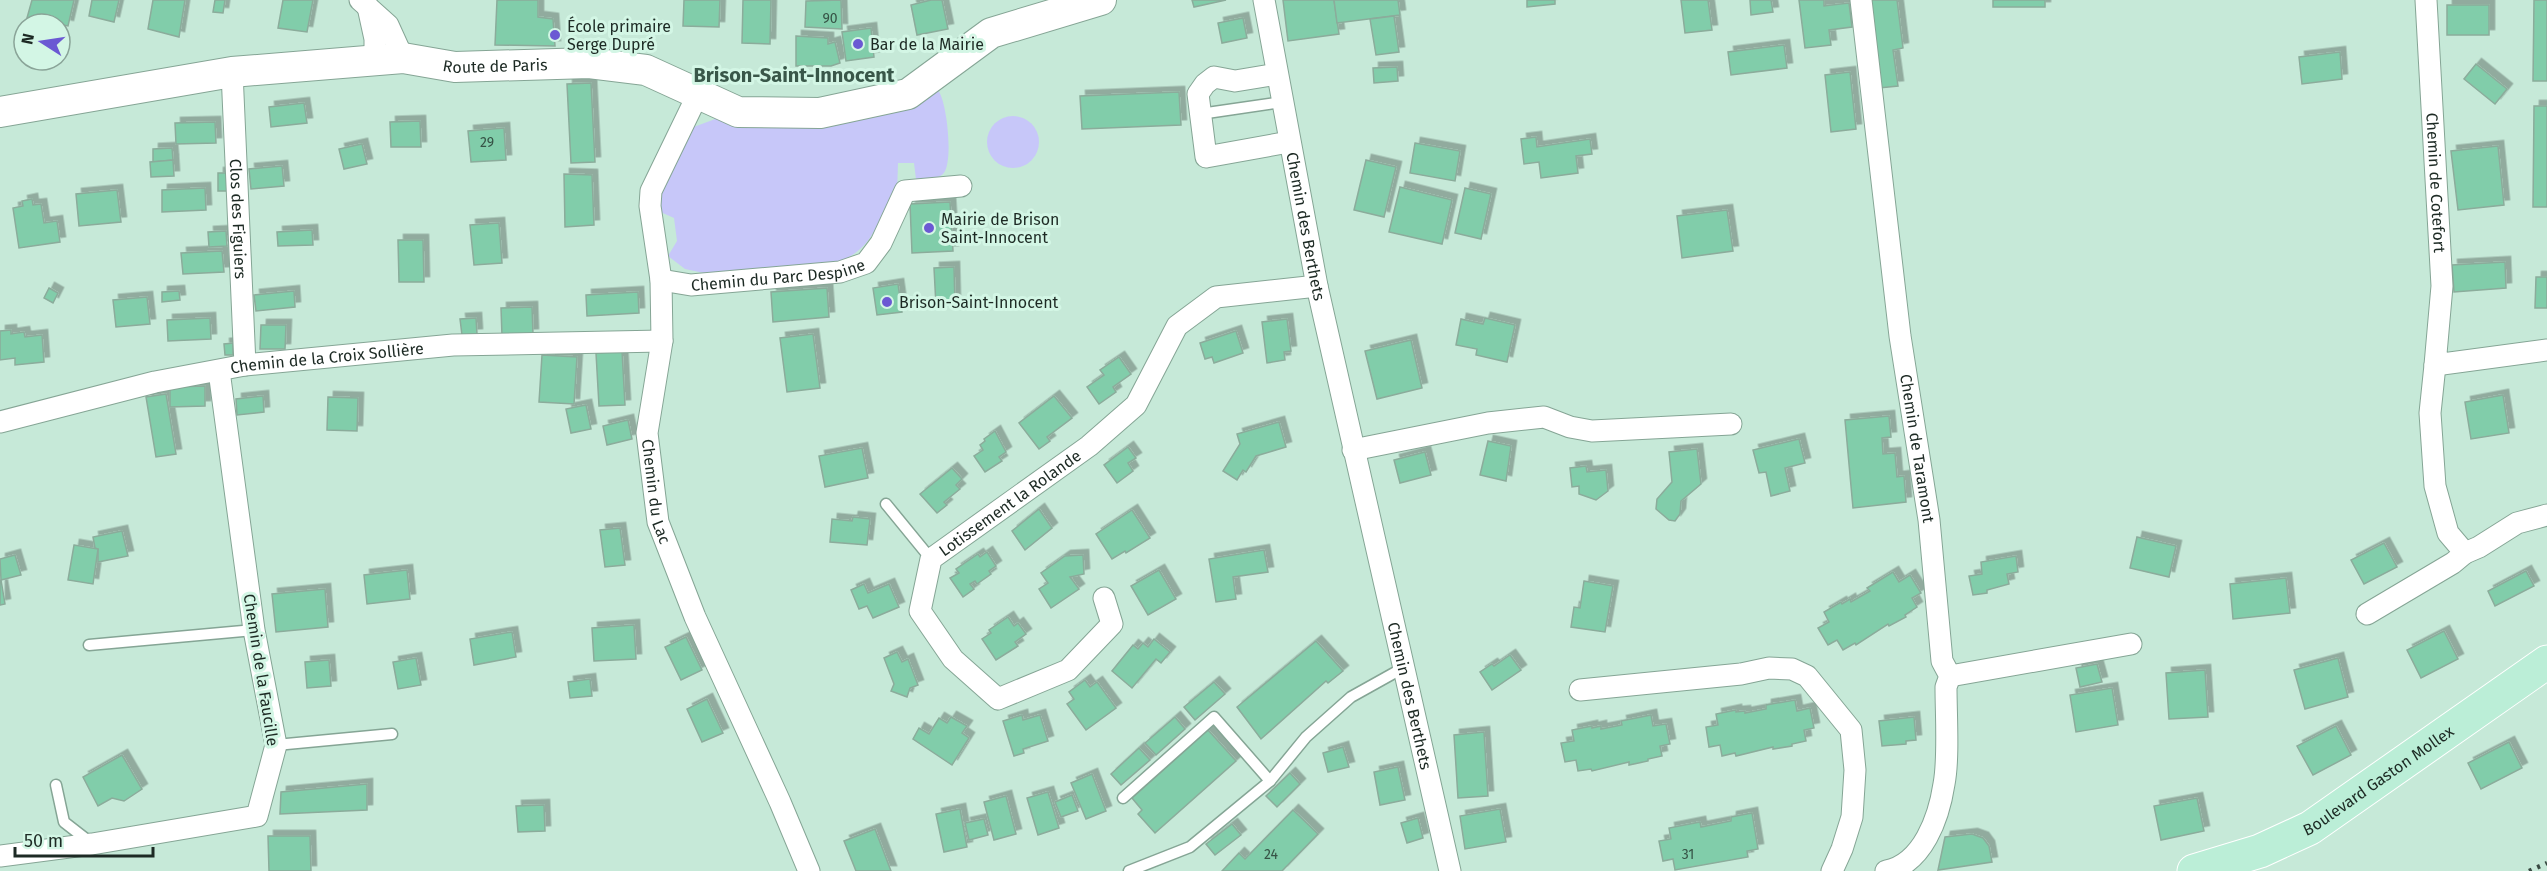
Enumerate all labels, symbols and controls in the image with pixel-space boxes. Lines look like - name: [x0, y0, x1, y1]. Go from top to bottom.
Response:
- house number: 90: [822, 10, 838, 27]
- north arrow: [12, 12, 72, 72]
- place label: École primaire Serge Dupré: [567, 16, 671, 54]
- marker: École primaire Serge Dupré: [548, 28, 562, 42]
- text: N: [17, 32, 38, 46]
- place label: Bar de la Mairie: [870, 35, 984, 54]
- marker: Bar de la Mairie: [851, 37, 865, 51]
- street label: Route de Paris: [442, 55, 548, 77]
- district label: Brison-Saint-Innocent: [693, 63, 895, 87]
- street label: Chemin de Cotefort: [2423, 112, 2450, 253]
- house number: 29: [480, 134, 494, 151]
- street label: Chemin des Berthets: [1283, 150, 1329, 302]
- street label: Clos des Figuiers: [226, 158, 251, 279]
- place label: Mairie de Brison Saint-Innocent: [941, 210, 1059, 247]
- marker: Mairie de Brison Saint-Innocent: [922, 221, 936, 235]
- street label: Chemin du Parc Despine: [690, 255, 867, 294]
- place label: Brison-Saint-Innocent: [899, 293, 1059, 312]
- marker: Brison-Saint-Innocent: [880, 295, 894, 309]
- street label: Chemin de la Croix Sollière: [229, 338, 425, 377]
- street label: Chemin de Taramont: [1897, 373, 1939, 524]
- street label: Chemin du Lac: [638, 438, 675, 547]
- street label: Lotissement la Rolande: [935, 446, 1084, 560]
- street label: Chemin de la Faucille: [240, 593, 282, 747]
- street label: Chemin des Berthets: [1384, 620, 1436, 771]
- street label: Boulevard Gaston Mollex: [2300, 721, 2457, 839]
- scale bar: [15, 820, 153, 858]
- text: 50 m: [24, 830, 63, 852]
- house number: 24: [1264, 846, 1279, 863]
- house number: 31: [1682, 846, 1694, 863]

